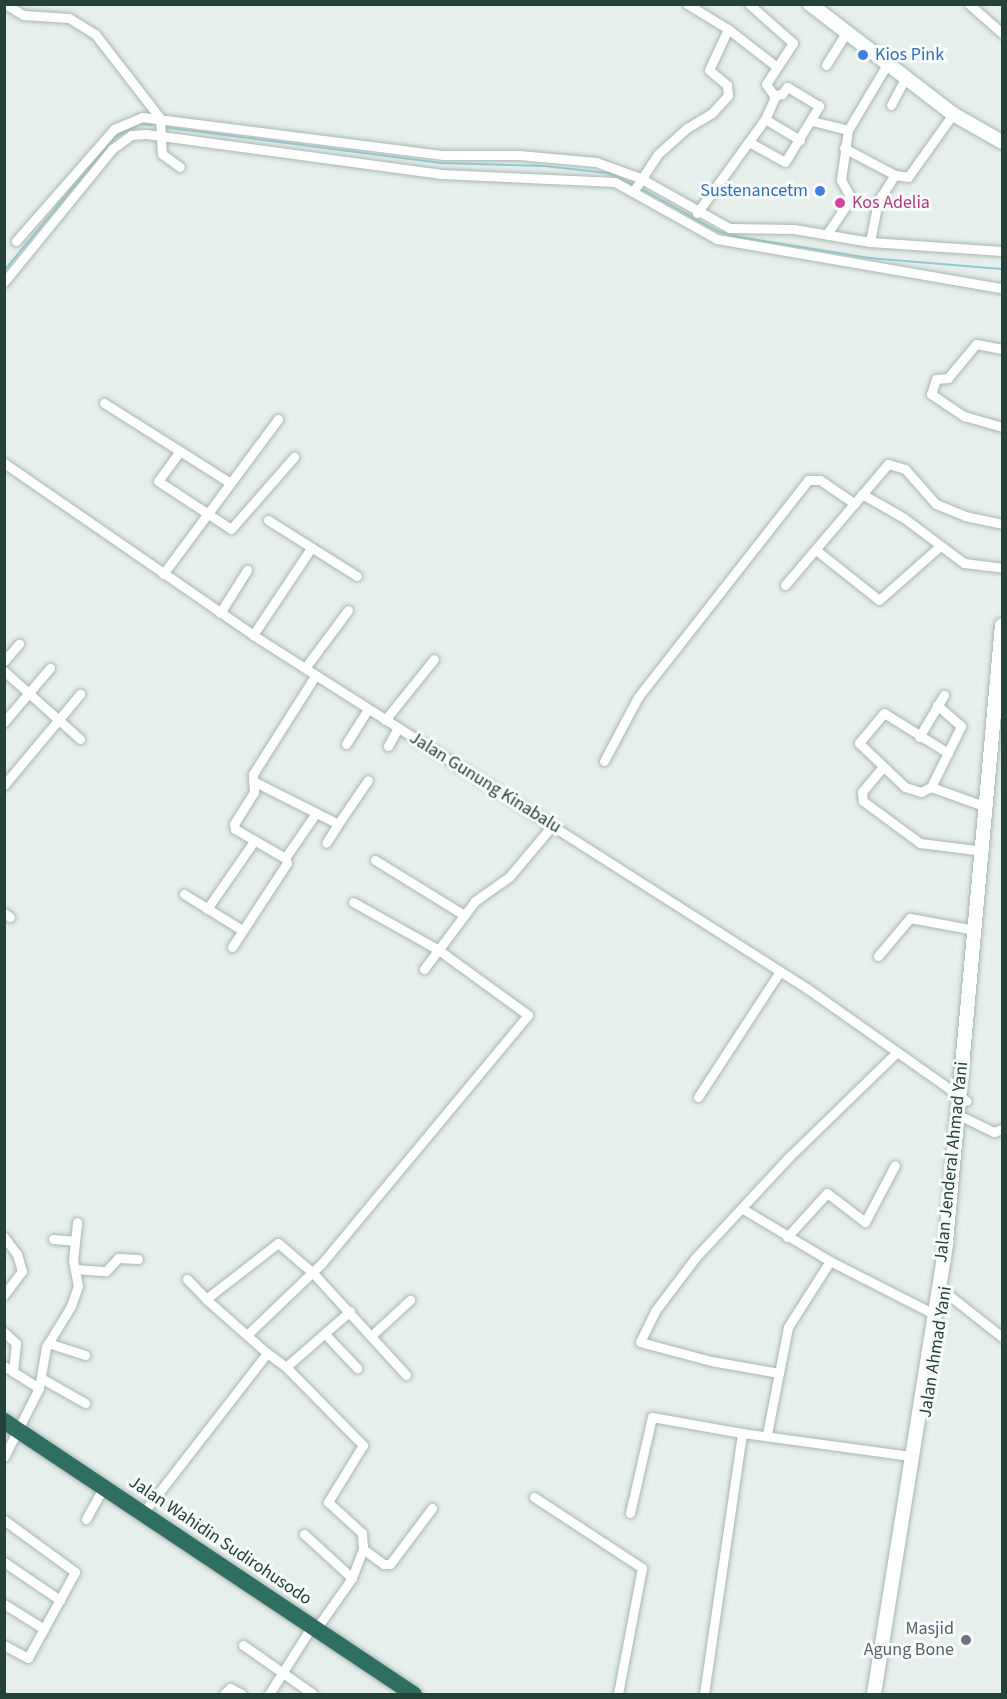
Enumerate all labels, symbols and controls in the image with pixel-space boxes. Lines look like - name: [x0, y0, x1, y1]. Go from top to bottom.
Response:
- place label: Kios Pink: [875, 44, 944, 66]
- marker: Kios Pink: [856, 48, 870, 62]
- place label: Sustenancetm: [700, 180, 808, 202]
- marker: Sustenancetm: [813, 184, 827, 198]
- place label: Kos Adelia: [852, 192, 930, 214]
- marker: Kos Adelia: [833, 196, 847, 210]
- street label: Jalan Gunung Kinabalu: [405, 728, 565, 838]
- street label: Jalan Jenderal Ahmad Yani: [931, 1060, 973, 1264]
- street label: Jalan Ahmad Yani: [915, 1285, 957, 1419]
- street label: Jalan Wahidin Sudirohusodo: [124, 1472, 316, 1610]
- place label: Masjid Agung Bone: [864, 1619, 954, 1662]
- marker: Masjid Agung Bone: [959, 1633, 973, 1647]

